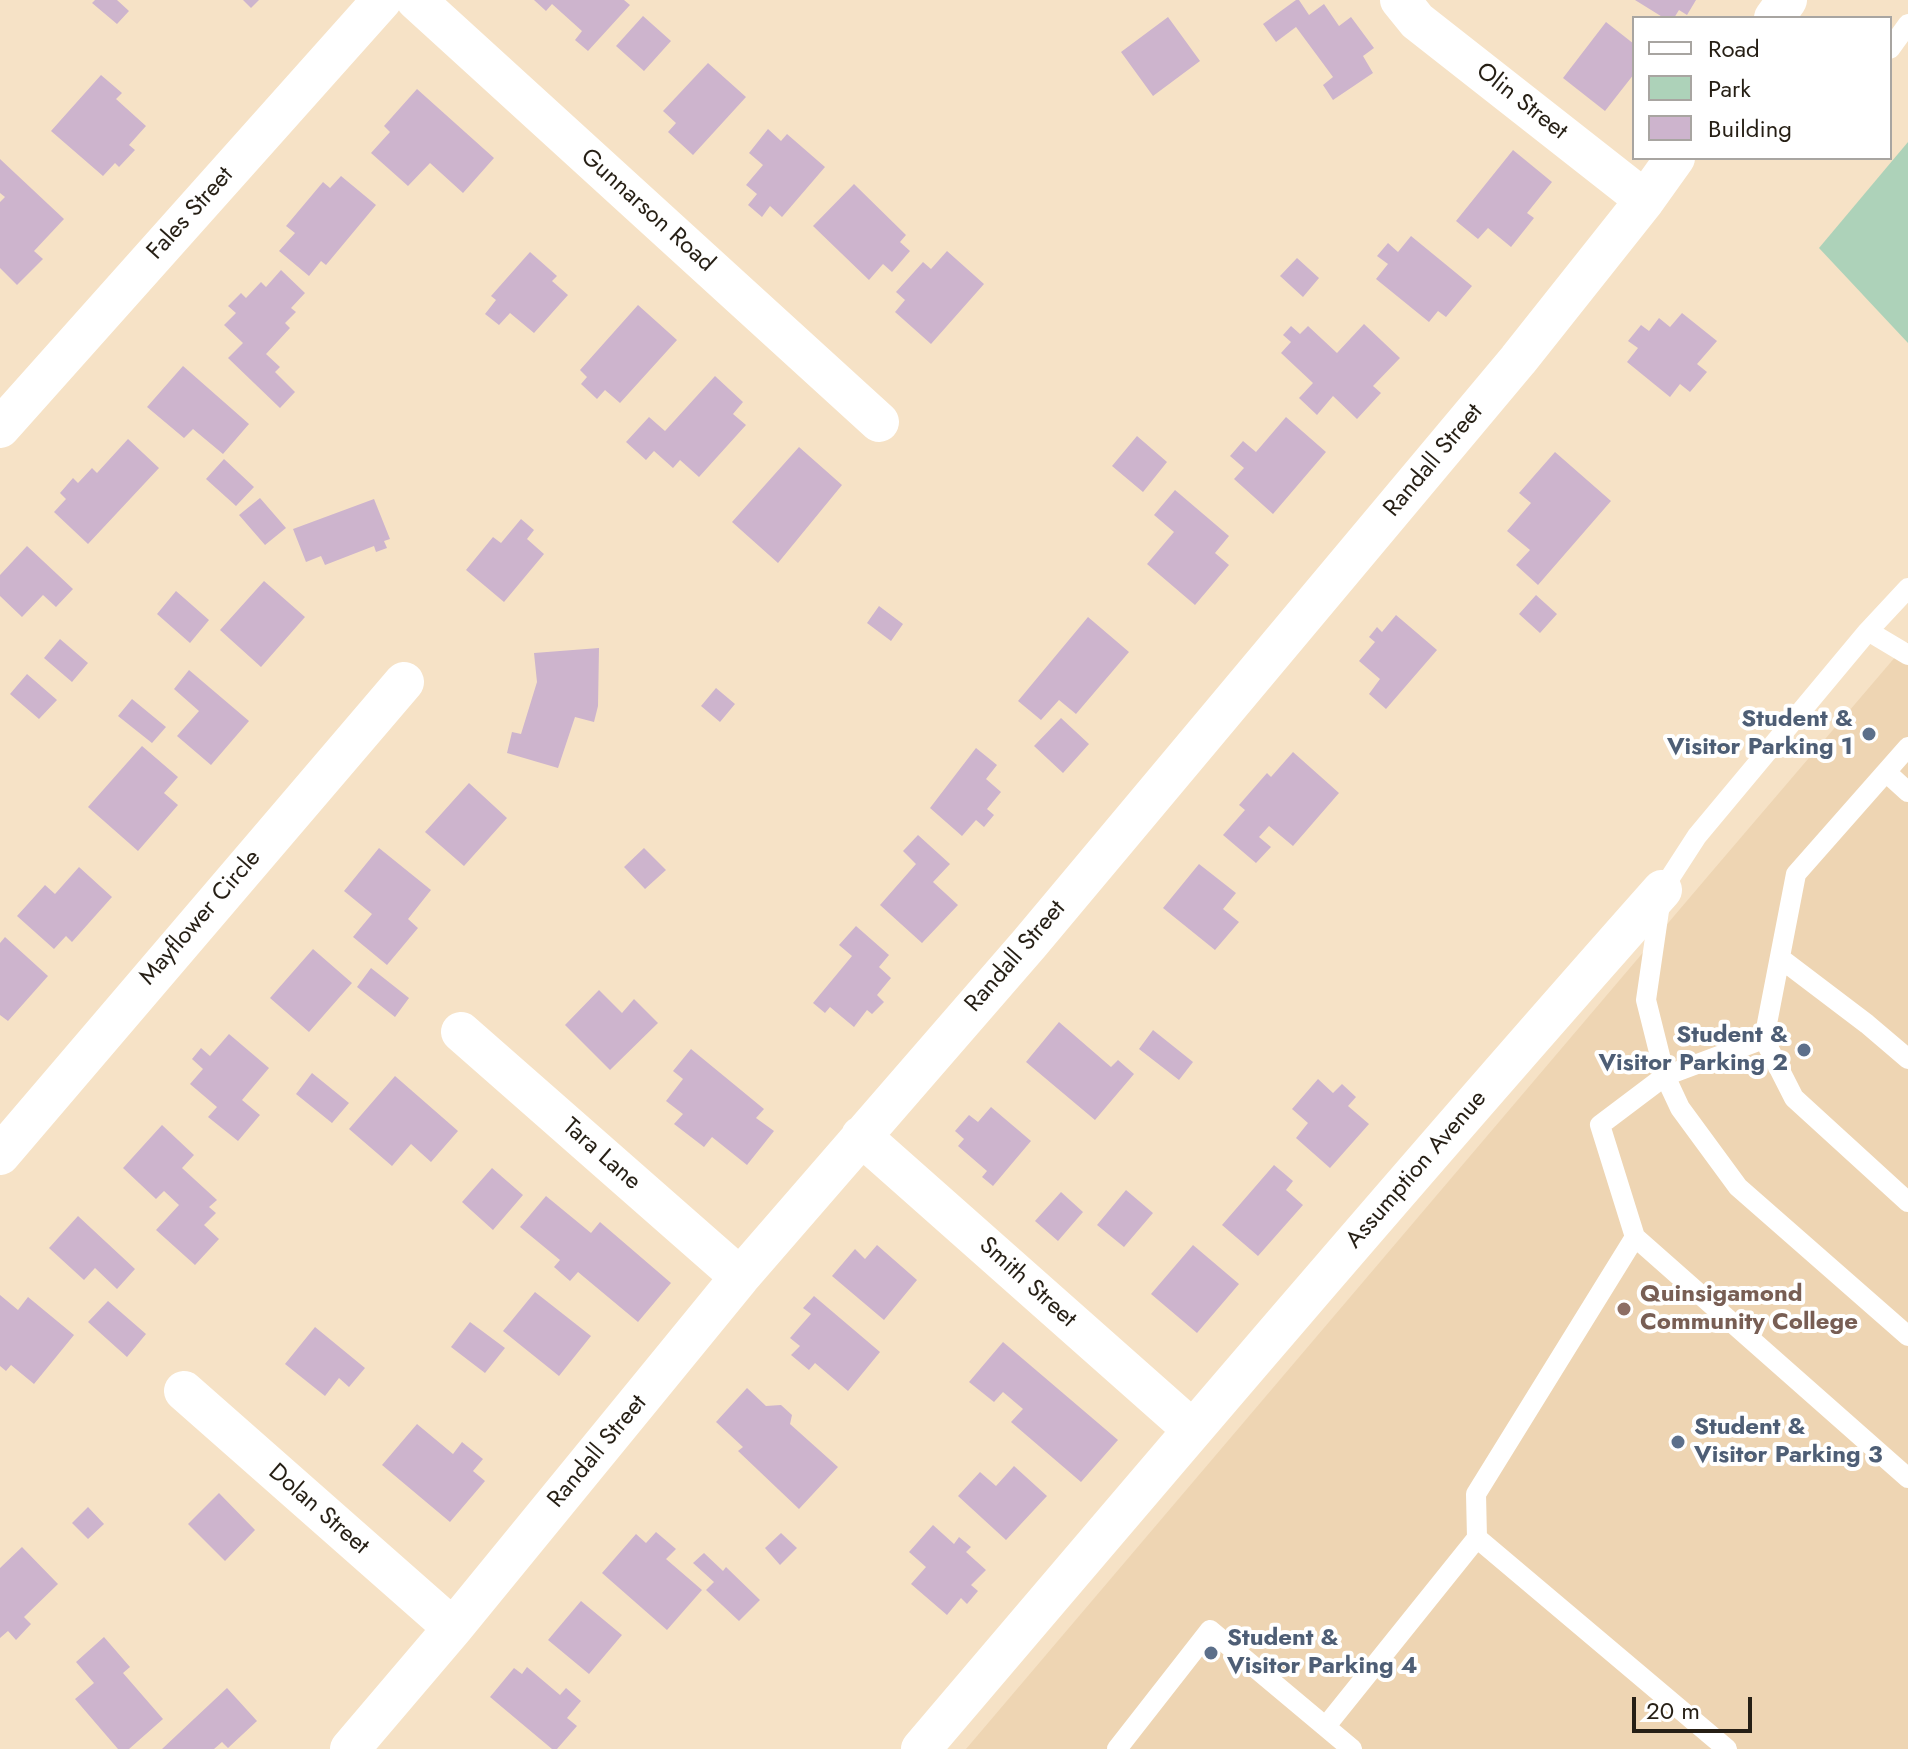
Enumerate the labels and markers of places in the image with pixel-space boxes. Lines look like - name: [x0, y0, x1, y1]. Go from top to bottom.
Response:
- place label: Student & Visitor Parking 1: [1667, 706, 1853, 762]
- marker: Student & Visitor Parking 1: [1860, 725, 1878, 743]
- place label: Student & Visitor Parking 2: [1598, 1022, 1788, 1078]
- marker: Student & Visitor Parking 2: [1795, 1041, 1813, 1059]
- place label: Quinsigamond Community College: [1640, 1281, 1858, 1337]
- marker: Quinsigamond Community College: [1615, 1300, 1633, 1318]
- place label: Student & Visitor Parking 3: [1694, 1414, 1883, 1470]
- marker: Student & Visitor Parking 3: [1669, 1433, 1687, 1451]
- place label: Student & Visitor Parking 4: [1227, 1625, 1418, 1681]
- marker: Student & Visitor Parking 4: [1202, 1644, 1220, 1662]

